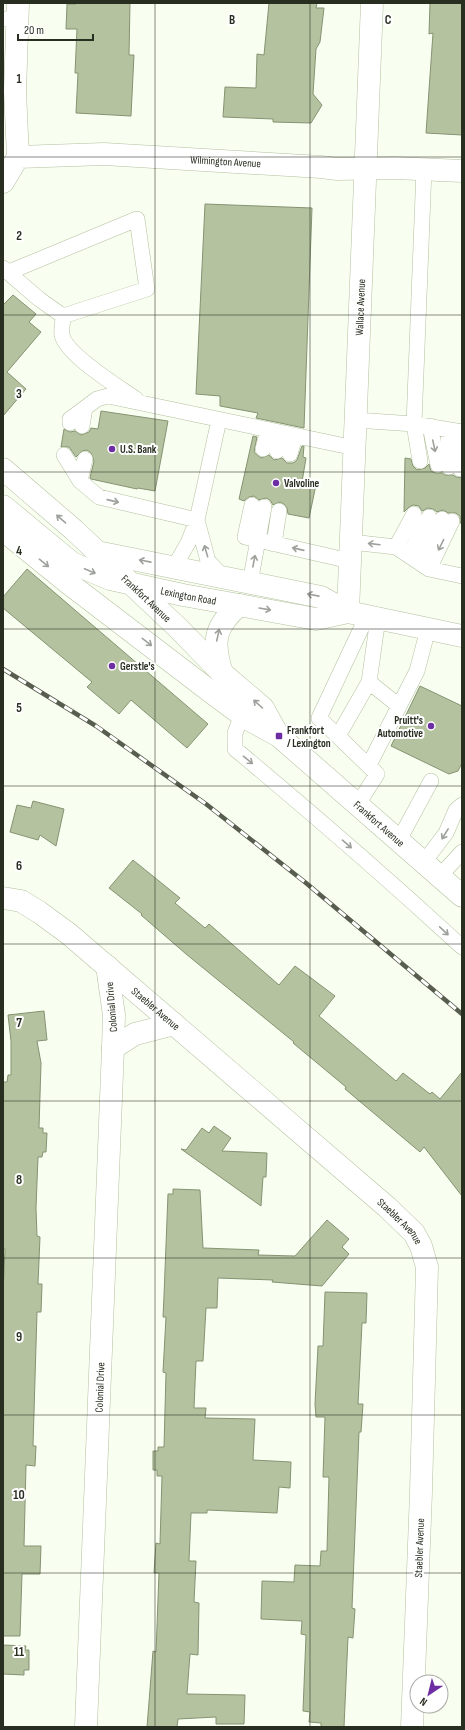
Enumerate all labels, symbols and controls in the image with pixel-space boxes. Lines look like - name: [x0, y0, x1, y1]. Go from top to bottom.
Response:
- text: B: [229, 12, 235, 28]
- text: C: [385, 12, 392, 28]
- scale bar: [18, 16, 93, 42]
- text: 20 m: [24, 23, 44, 38]
- text: 1: [16, 71, 22, 87]
- street label: Wilmington Avenue: [190, 153, 261, 170]
- text: 2: [16, 228, 22, 244]
- street label: Wallace Avenue: [353, 279, 368, 336]
- text: 3: [16, 386, 22, 402]
- one-way arrow: [430, 439, 438, 452]
- place label: U.S. Bank: [120, 443, 157, 456]
- marker: U.S. Bank: [107, 444, 117, 454]
- place label: Valvoline: [284, 477, 320, 490]
- marker: Valvoline: [271, 478, 281, 488]
- one-way arrow: [106, 497, 119, 505]
- one-way arrow: [56, 514, 67, 523]
- one-way arrow: [437, 539, 444, 551]
- one-way arrow: [368, 541, 381, 548]
- text: 4: [16, 543, 22, 559]
- one-way arrow: [201, 545, 209, 558]
- one-way arrow: [292, 545, 305, 553]
- one-way arrow: [250, 555, 258, 568]
- one-way arrow: [138, 557, 151, 565]
- one-way arrow: [39, 559, 50, 568]
- one-way arrow: [83, 568, 95, 575]
- street label: Frankfort Avenue: [119, 572, 173, 625]
- street label: Lexington Road: [159, 584, 218, 608]
- one-way arrow: [307, 591, 320, 599]
- one-way arrow: [258, 606, 271, 614]
- one-way arrow: [214, 629, 222, 642]
- one-way arrow: [142, 638, 153, 647]
- place label: Gerstle's: [120, 660, 155, 673]
- marker: Gerstle's: [107, 661, 117, 671]
- one-way arrow: [253, 699, 263, 709]
- text: 5: [16, 700, 22, 716]
- place label: Pruitt's Automotive: [376, 714, 423, 740]
- marker: Pruitt's Automotive: [426, 721, 436, 731]
- place label: Frankfort / Lexington: [287, 724, 331, 750]
- marker: Frankfort / Lexington: [274, 731, 284, 741]
- one-way arrow: [243, 755, 254, 764]
- street label: Frankfort Avenue: [351, 798, 407, 850]
- one-way arrow: [440, 828, 448, 840]
- one-way arrow: [342, 839, 353, 848]
- text: 6: [16, 858, 22, 874]
- one-way arrow: [439, 926, 449, 935]
- street label: Colonial Drive: [103, 981, 120, 1033]
- street label: Staebler Avenue: [129, 985, 182, 1033]
- text: 7: [16, 1015, 22, 1031]
- text: 8: [16, 1172, 22, 1188]
- street label: Staebler Avenue: [374, 1196, 425, 1247]
- text: 9: [16, 1329, 22, 1345]
- street label: Colonial Drive: [93, 1362, 108, 1413]
- text: 10: [13, 1487, 25, 1503]
- street label: Staebler Avenue: [412, 1518, 427, 1578]
- text: 11: [14, 1644, 24, 1660]
- north arrow: [409, 1674, 449, 1714]
- text: N: [417, 1695, 430, 1709]

